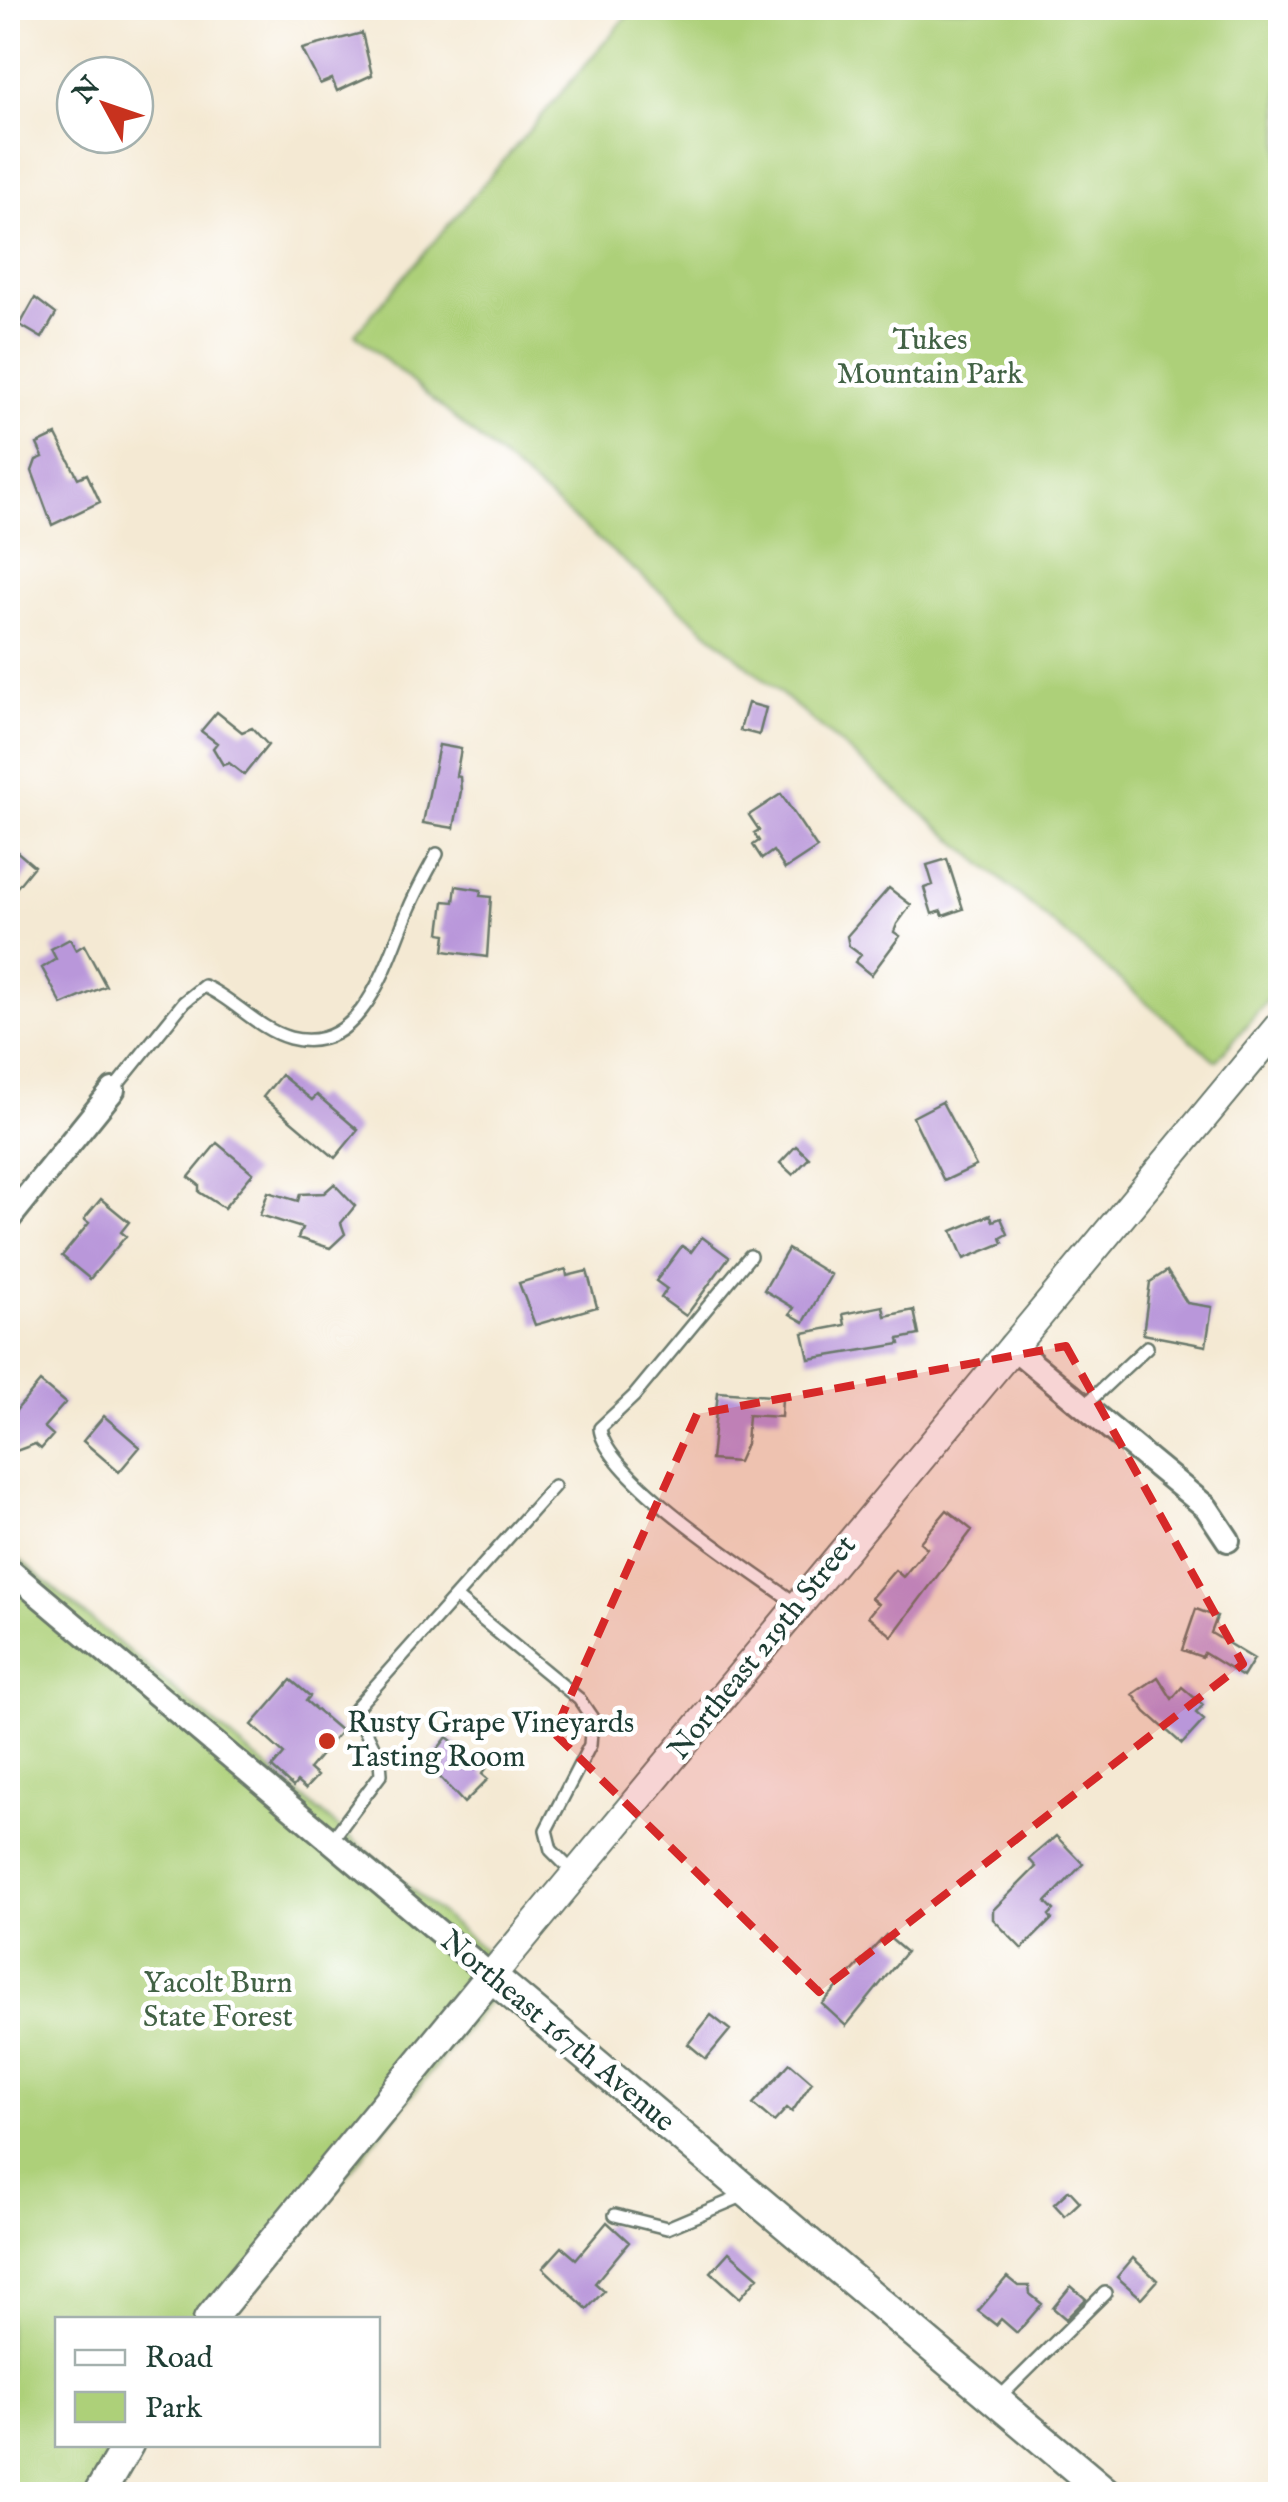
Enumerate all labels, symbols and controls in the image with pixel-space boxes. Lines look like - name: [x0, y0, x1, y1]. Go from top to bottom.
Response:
- north arrow: [55, 55, 155, 155]
- text: N: [66, 70, 109, 112]
- park label: Tukes Mountain Park: [837, 322, 1024, 394]
- street label: Northeast 219th Street: [661, 1528, 865, 1768]
- place label: Rusty Grape Vineyards Tasting Room: [347, 1705, 634, 1777]
- marker: Rusty Grape Vineyards Tasting Room: [316, 1730, 338, 1752]
- street label: Northeast 167th Avenue: [432, 1923, 682, 2141]
- park label: Yacolt Burn State Forest: [143, 1965, 293, 2037]
- legend: [55, 2317, 380, 2447]
- text: Road: [145, 2340, 214, 2378]
- text: Park: [145, 2390, 203, 2428]

